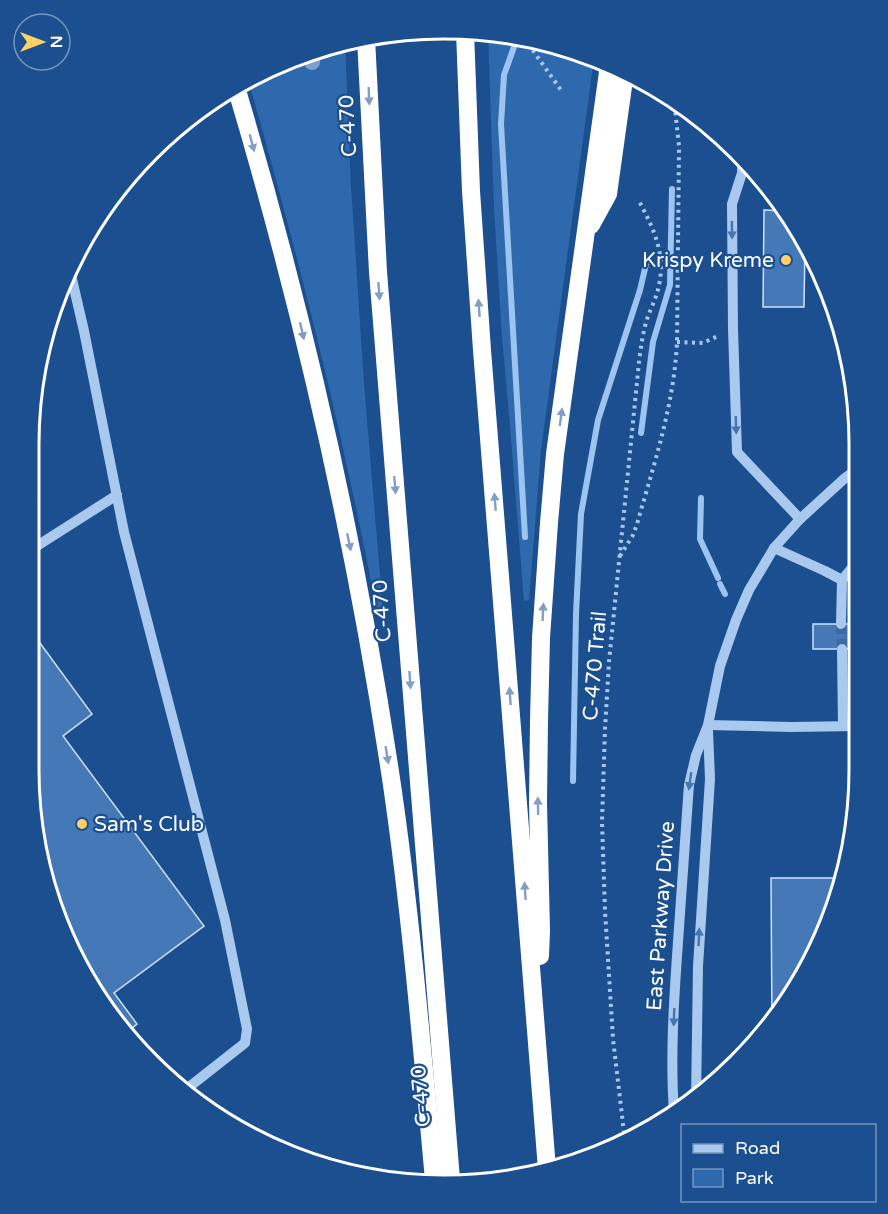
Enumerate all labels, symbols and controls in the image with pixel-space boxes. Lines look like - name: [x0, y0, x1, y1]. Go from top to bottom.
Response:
- north arrow: [12, 12, 72, 72]
- text: N: [46, 36, 66, 48]
- one-way arrow: [364, 87, 374, 106]
- street label: C-470: [334, 94, 362, 158]
- one-way arrow: [247, 134, 257, 152]
- one-way arrow: [727, 220, 737, 239]
- place label: Krispy Kreme: [642, 248, 774, 273]
- marker: Krispy Kreme: [779, 253, 793, 267]
- one-way arrow: [375, 281, 384, 300]
- one-way arrow: [475, 298, 484, 317]
- one-way arrow: [298, 322, 307, 341]
- one-way arrow: [556, 408, 565, 427]
- one-way arrow: [732, 415, 741, 434]
- one-way arrow: [390, 476, 400, 495]
- one-way arrow: [490, 492, 500, 511]
- one-way arrow: [345, 533, 354, 552]
- street label: C-470: [367, 579, 397, 643]
- one-way arrow: [538, 602, 548, 621]
- street label: C-470 Trail: [578, 610, 612, 722]
- one-way arrow: [405, 670, 415, 689]
- one-way arrow: [506, 687, 515, 706]
- one-way arrow: [383, 745, 392, 764]
- one-way arrow: [686, 771, 695, 790]
- one-way arrow: [533, 797, 543, 816]
- place label: Sam's Club: [94, 812, 204, 837]
- marker: Sam's Club: [75, 817, 89, 831]
- street label: East Parkway Drive: [642, 820, 680, 1012]
- one-way arrow: [520, 881, 530, 900]
- one-way arrow: [695, 927, 704, 946]
- one-way arrow: [669, 1007, 679, 1026]
- street label: C-470: [406, 1064, 436, 1128]
- legend: [681, 1124, 876, 1202]
- text: Road: [735, 1137, 780, 1159]
- text: Park: [735, 1167, 774, 1189]

